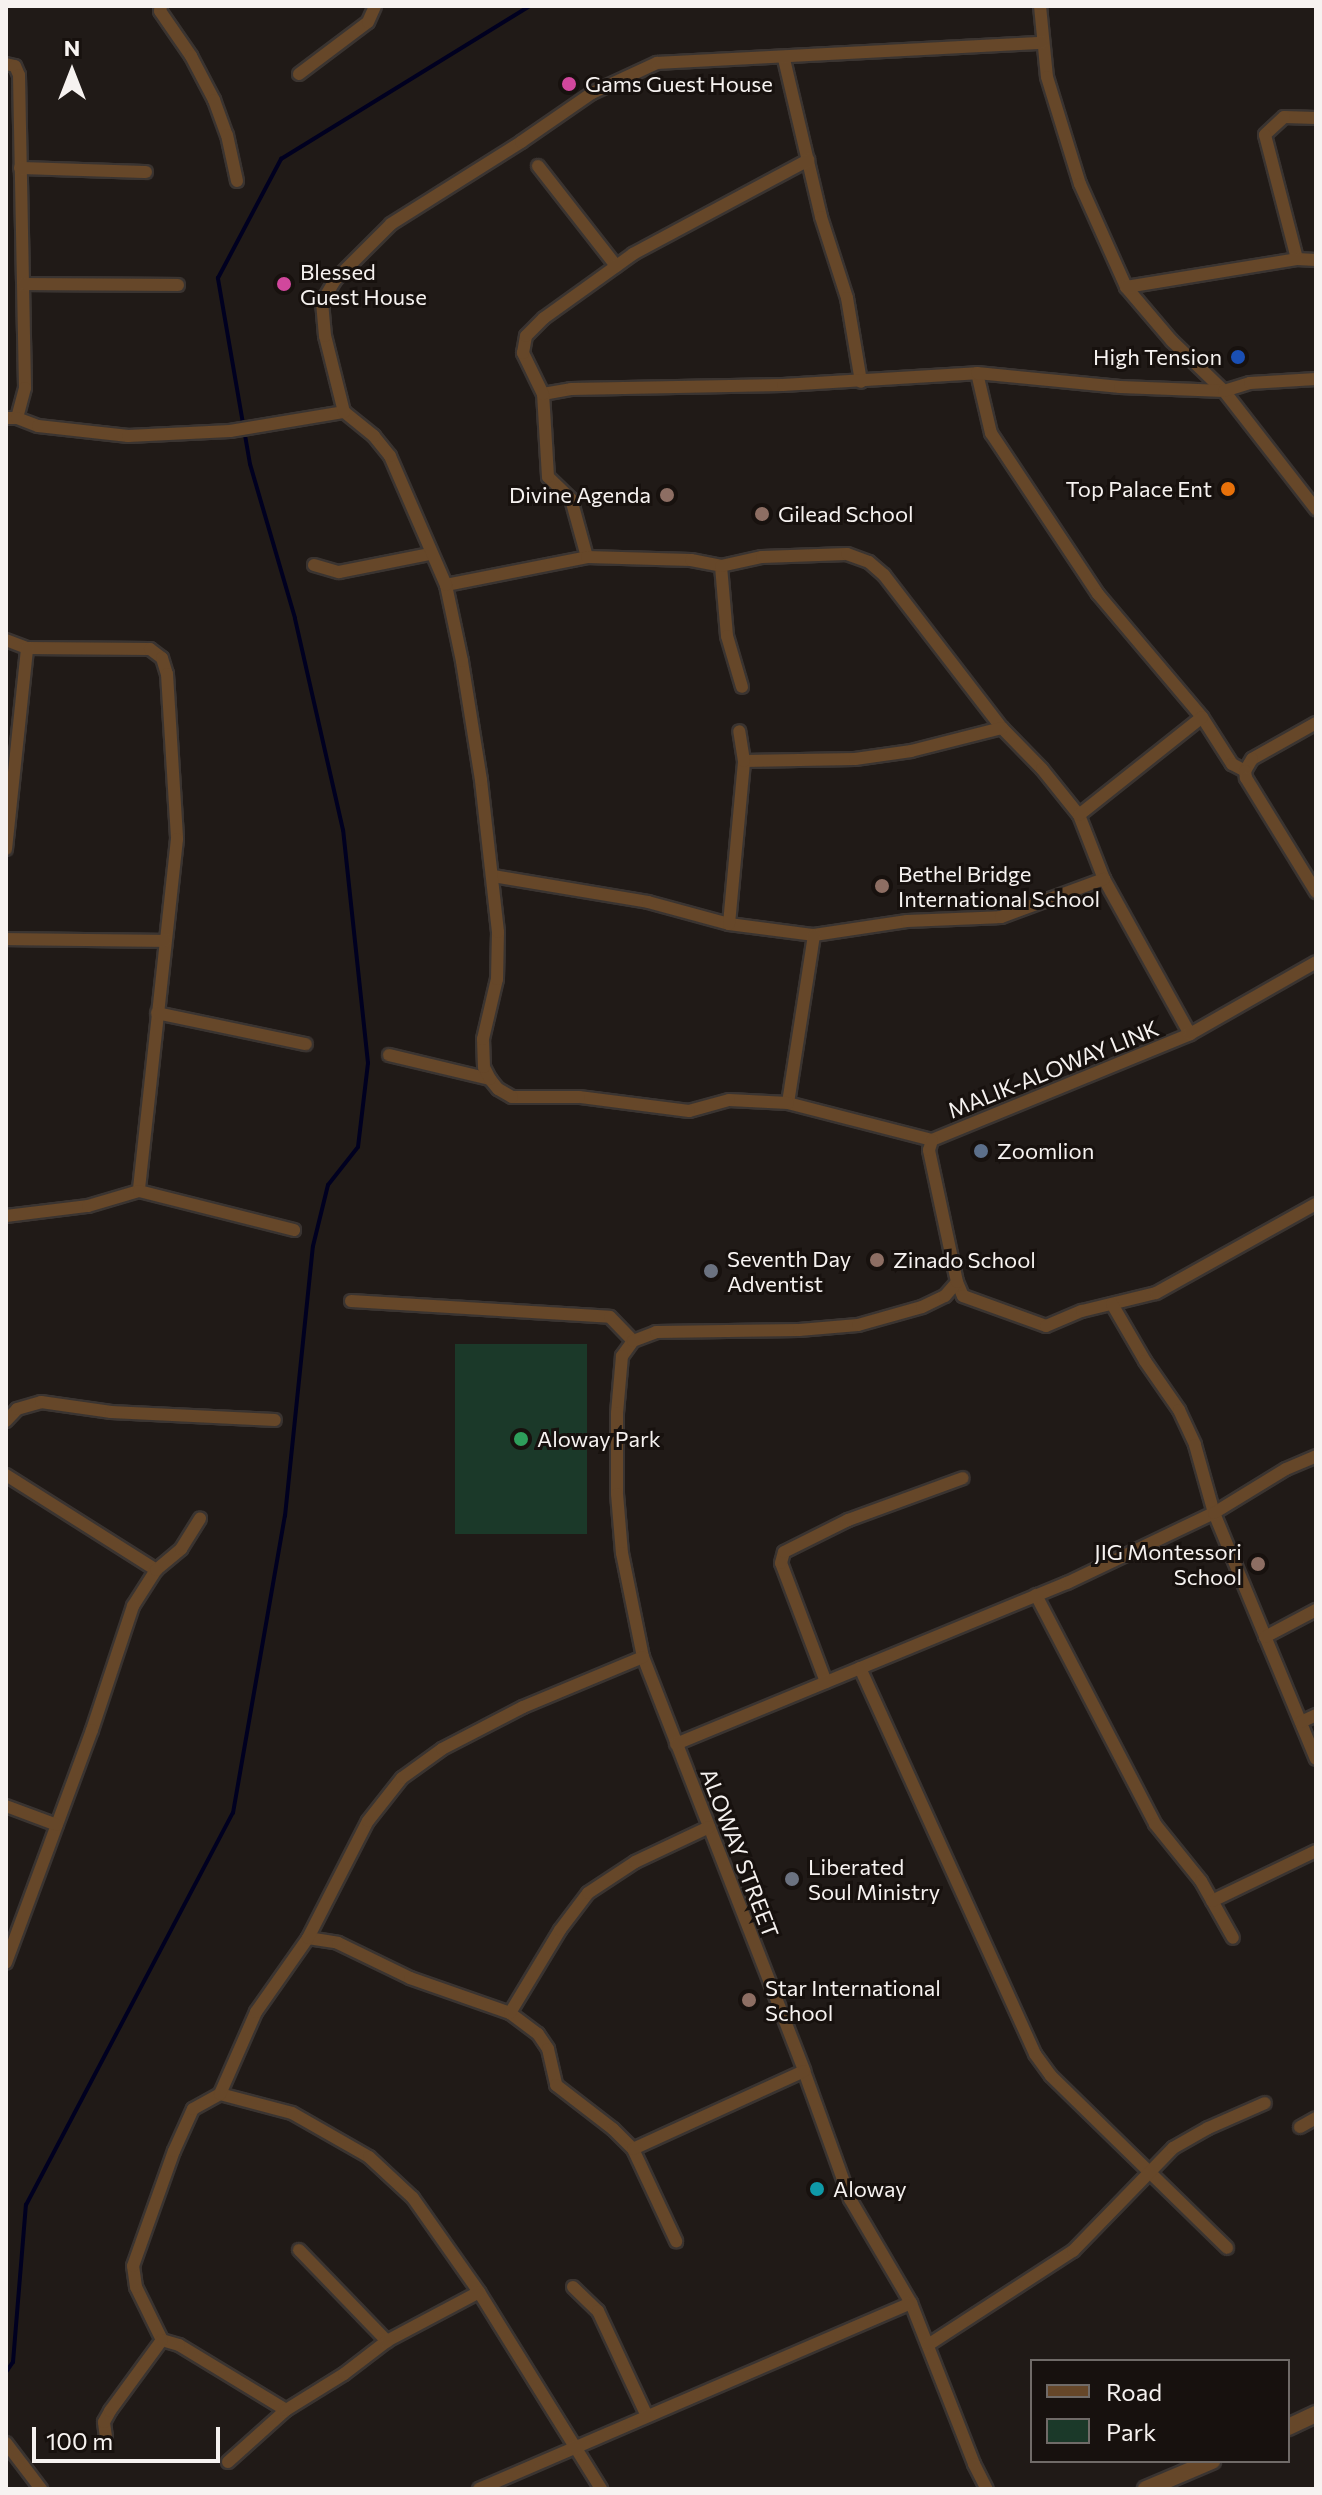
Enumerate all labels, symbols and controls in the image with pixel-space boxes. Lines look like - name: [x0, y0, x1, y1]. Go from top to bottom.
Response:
- north arrow: [32, 32, 112, 112]
- text: N: [64, 34, 80, 61]
- place label: Gams Guest House: [585, 71, 773, 97]
- marker: Gams Guest House: [560, 75, 578, 93]
- place label: Blessed Guest House: [300, 258, 427, 310]
- marker: Blessed Guest House: [275, 275, 293, 293]
- place label: High Tension: [1093, 344, 1222, 370]
- marker: High Tension: [1229, 348, 1247, 366]
- place label: Top Palace Ent: [1065, 476, 1212, 502]
- marker: Top Palace Ent: [1219, 480, 1237, 498]
- place label: Divine Agenda: [509, 482, 651, 508]
- marker: Divine Agenda: [658, 486, 676, 504]
- place label: Gilead School: [778, 501, 914, 527]
- marker: Gilead School: [753, 505, 771, 523]
- place label: Bethel Bridge International School: [898, 860, 1100, 912]
- marker: Bethel Bridge International School: [873, 877, 891, 895]
- street label: MALIK-ALOWAY LINK: [944, 1015, 1162, 1123]
- place label: Zoomlion: [997, 1138, 1094, 1164]
- marker: Zoomlion: [972, 1142, 990, 1160]
- place label: Seventh Day Adventist: [727, 1245, 851, 1296]
- place label: Zinado School: [893, 1247, 1036, 1273]
- marker: Zinado School: [868, 1251, 886, 1269]
- marker: Seventh Day Adventist: [702, 1262, 720, 1280]
- place label: Aloway Park: [537, 1426, 661, 1452]
- marker: Aloway Park: [512, 1430, 530, 1448]
- place label: JIG Montessori School: [1094, 1538, 1242, 1590]
- marker: JIG Montessori School: [1249, 1555, 1267, 1573]
- street label: ALOWAY STREET: [696, 1765, 784, 1941]
- place label: Liberated Soul Ministry: [808, 1853, 940, 1904]
- marker: Liberated Soul Ministry: [783, 1870, 801, 1888]
- place label: Star International School: [765, 1974, 941, 2026]
- marker: Star International School: [740, 1991, 758, 2009]
- place label: Aloway: [833, 2176, 907, 2202]
- marker: Aloway: [808, 2180, 826, 2198]
- legend: [1030, 2359, 1290, 2463]
- text: Road: [1106, 2377, 1162, 2406]
- scale bar: [36, 2411, 224, 2461]
- text: Park: [1106, 2417, 1156, 2446]
- text: 100 m: [46, 2426, 113, 2455]

